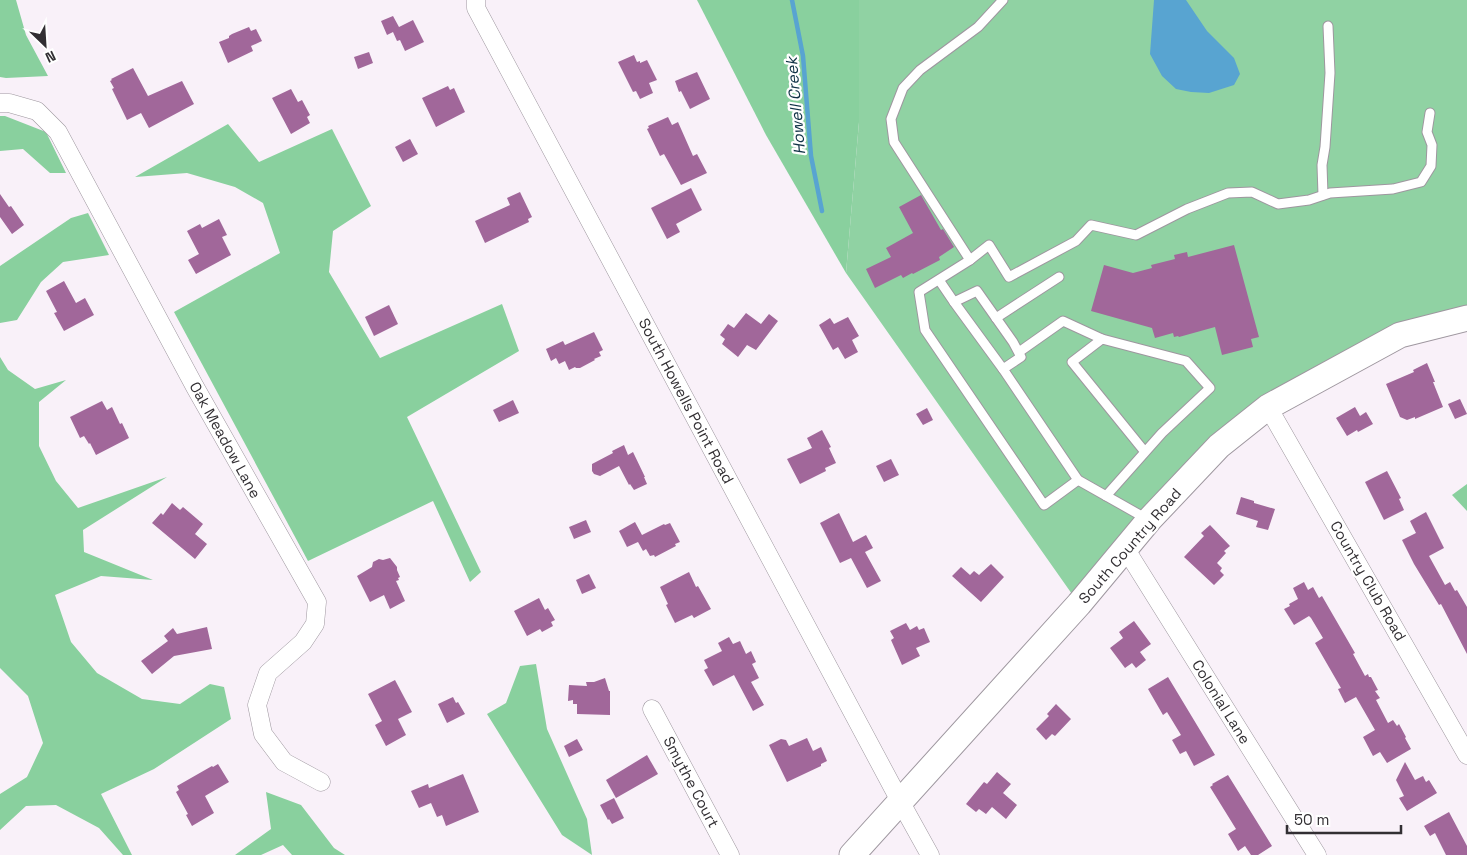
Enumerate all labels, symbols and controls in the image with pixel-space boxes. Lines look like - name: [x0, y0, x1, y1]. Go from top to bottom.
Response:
- north arrow: [20, 20, 70, 70]
- text: N: [42, 47, 59, 67]
- water label: Howell Creek: [781, 54, 810, 156]
- street label: South Howells Point Road: [635, 315, 738, 487]
- street label: Oak Meadow Lane: [186, 378, 265, 501]
- street label: South Country Road: [1074, 484, 1185, 607]
- street label: Country Club Road: [1326, 517, 1411, 644]
- street label: Colonial Lane: [1188, 656, 1255, 747]
- street label: Smythe Court: [659, 733, 723, 831]
- scale bar: [1287, 802, 1401, 834]
- text: 50 m: [1294, 810, 1329, 829]

